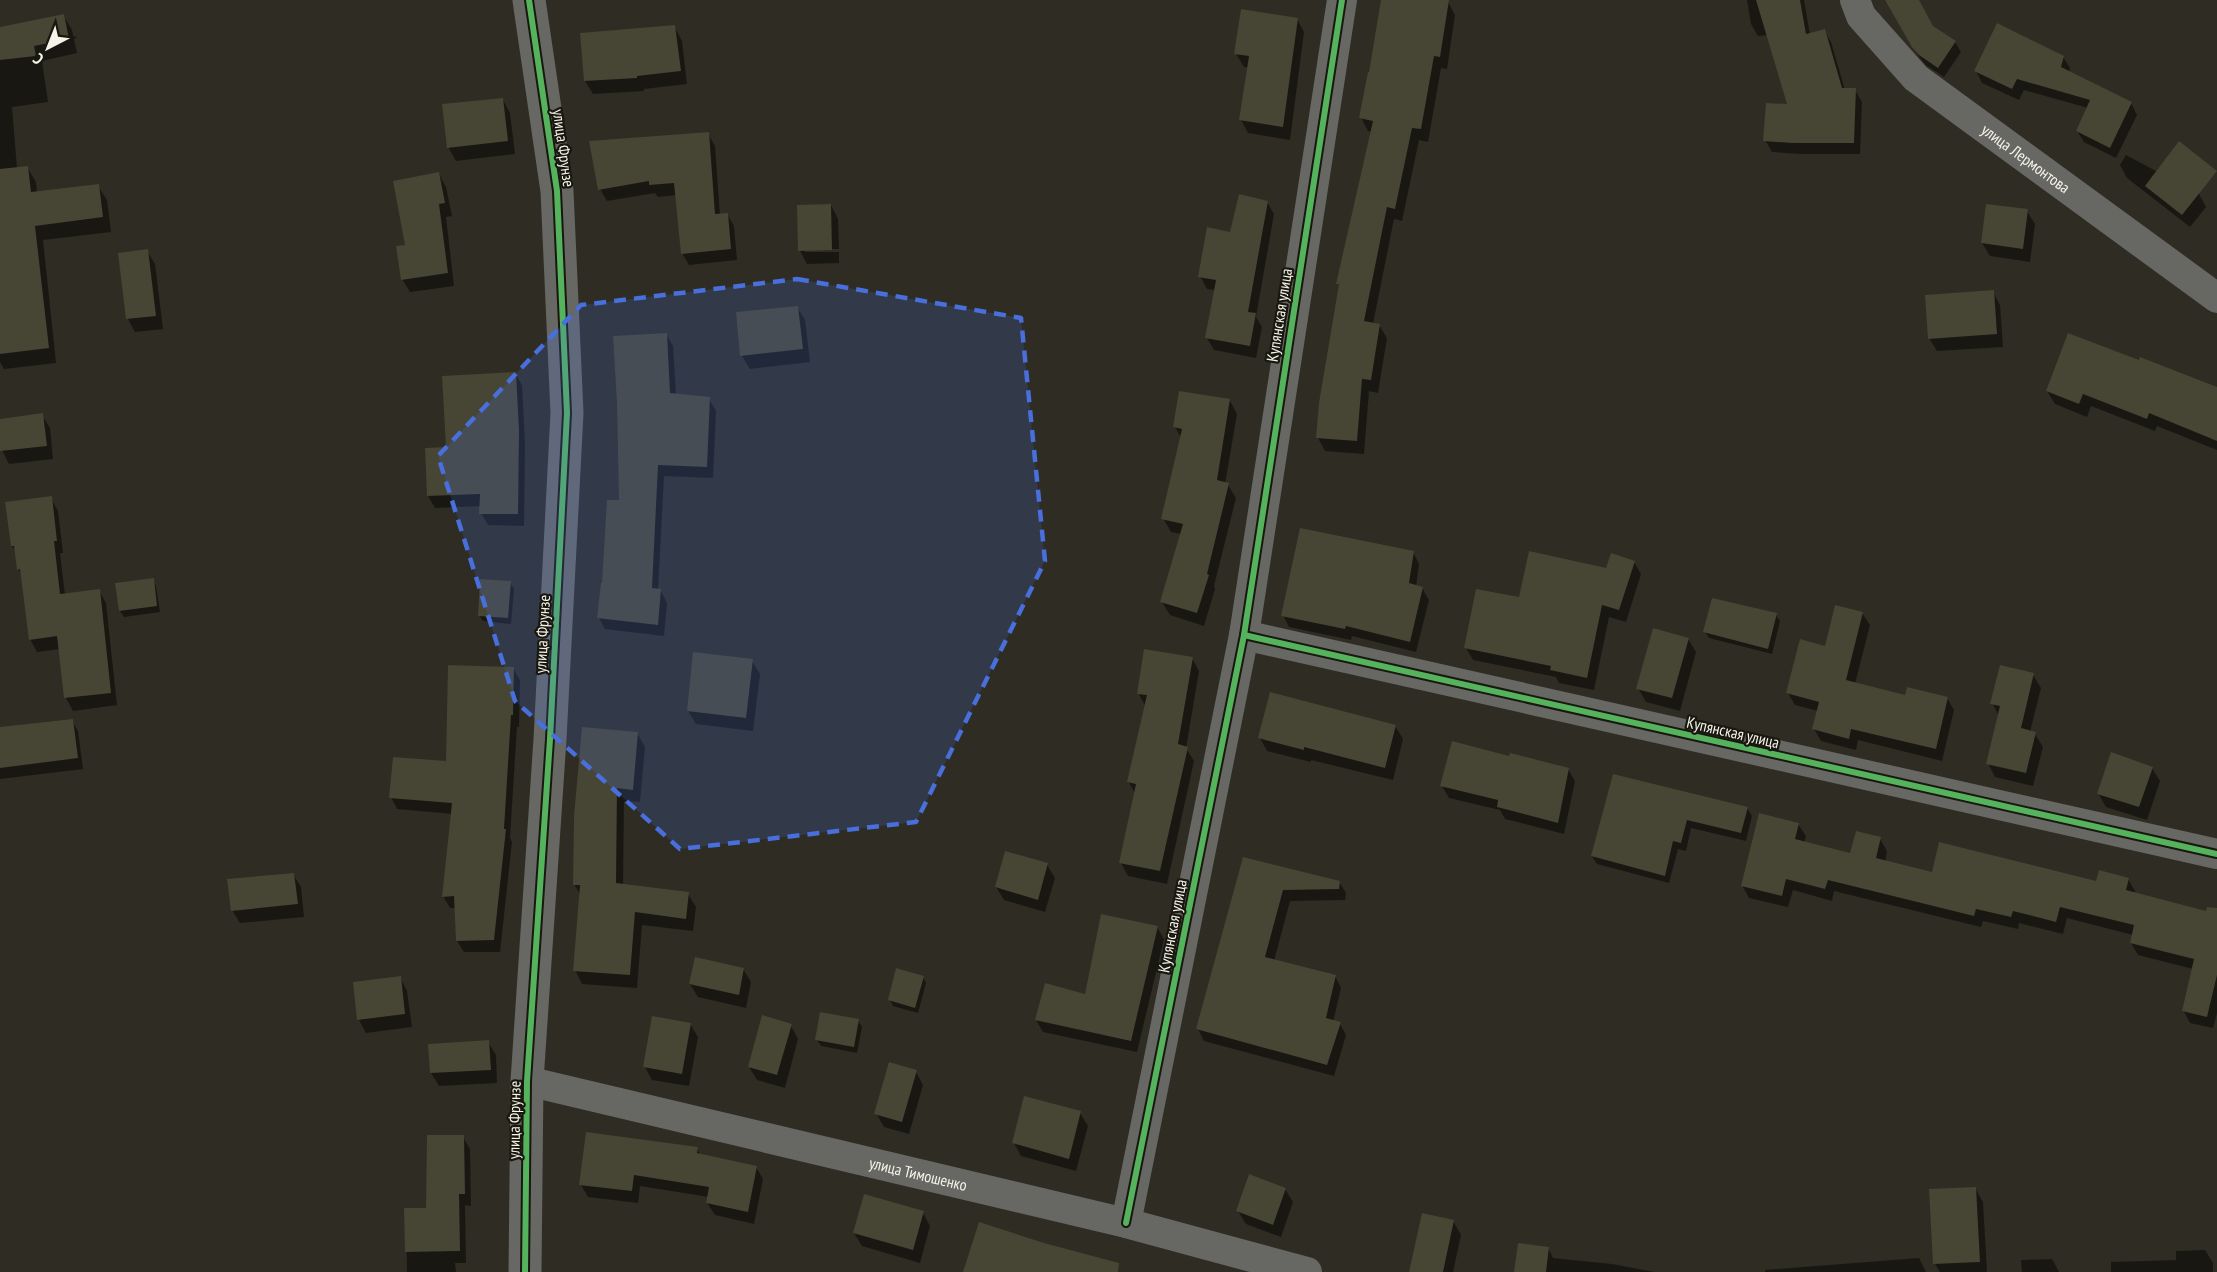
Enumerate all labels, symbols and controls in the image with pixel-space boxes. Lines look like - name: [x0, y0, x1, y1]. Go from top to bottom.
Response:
- north arrow: [18, 18, 78, 78]
- text: С: [28, 49, 47, 69]
- street label: улица Фрунзе: [549, 108, 579, 188]
- street label: улица Лермонтова: [1978, 119, 2074, 197]
- street label: Купянская улица: [1262, 267, 1296, 363]
- street label: улица Фрунзе: [530, 594, 554, 674]
- street label: Купянская улица: [1685, 712, 1781, 752]
- street label: Купянская улица: [1153, 878, 1191, 974]
- street label: улица Фрунзе: [503, 1081, 525, 1159]
- street label: улица Тимошенко: [867, 1152, 969, 1195]

